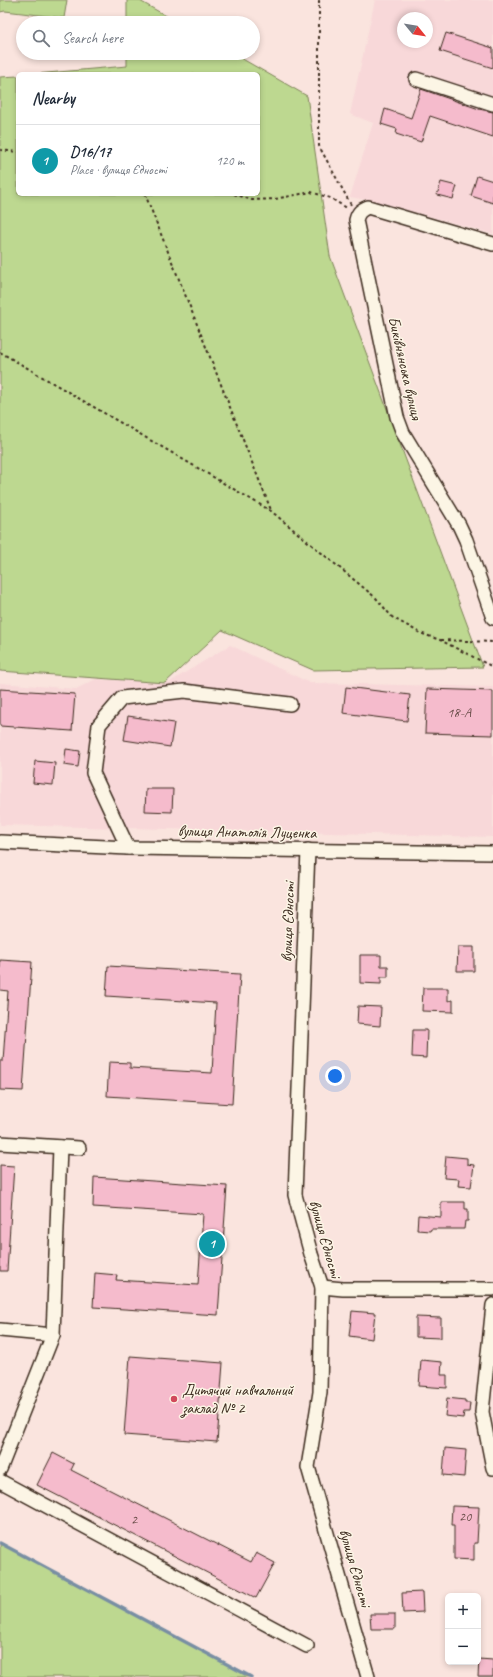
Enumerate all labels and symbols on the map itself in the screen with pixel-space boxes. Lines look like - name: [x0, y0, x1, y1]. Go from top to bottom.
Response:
- north arrow: [397, 12, 433, 48]
- street label: Биківнянська вулиця: [383, 315, 427, 422]
- house number: 18-А: [447, 704, 472, 721]
- street label: вулиця Анатолія Луценка: [178, 821, 317, 843]
- street label: вулиця Єдності: [277, 880, 299, 962]
- your location: [325, 1066, 345, 1086]
- street label: вулиця Єдності: [304, 1198, 346, 1282]
- pin: 1: [199, 1229, 225, 1259]
- place label: Дитячий навчальний заклад № 2: [180, 1380, 294, 1418]
- marker: Дитячий навчальний заклад № 2: [169, 1394, 179, 1404]
- house number: 20: [459, 1508, 473, 1525]
- house number: 2: [131, 1511, 139, 1528]
- street label: вулиця Єдності: [334, 1527, 376, 1611]

